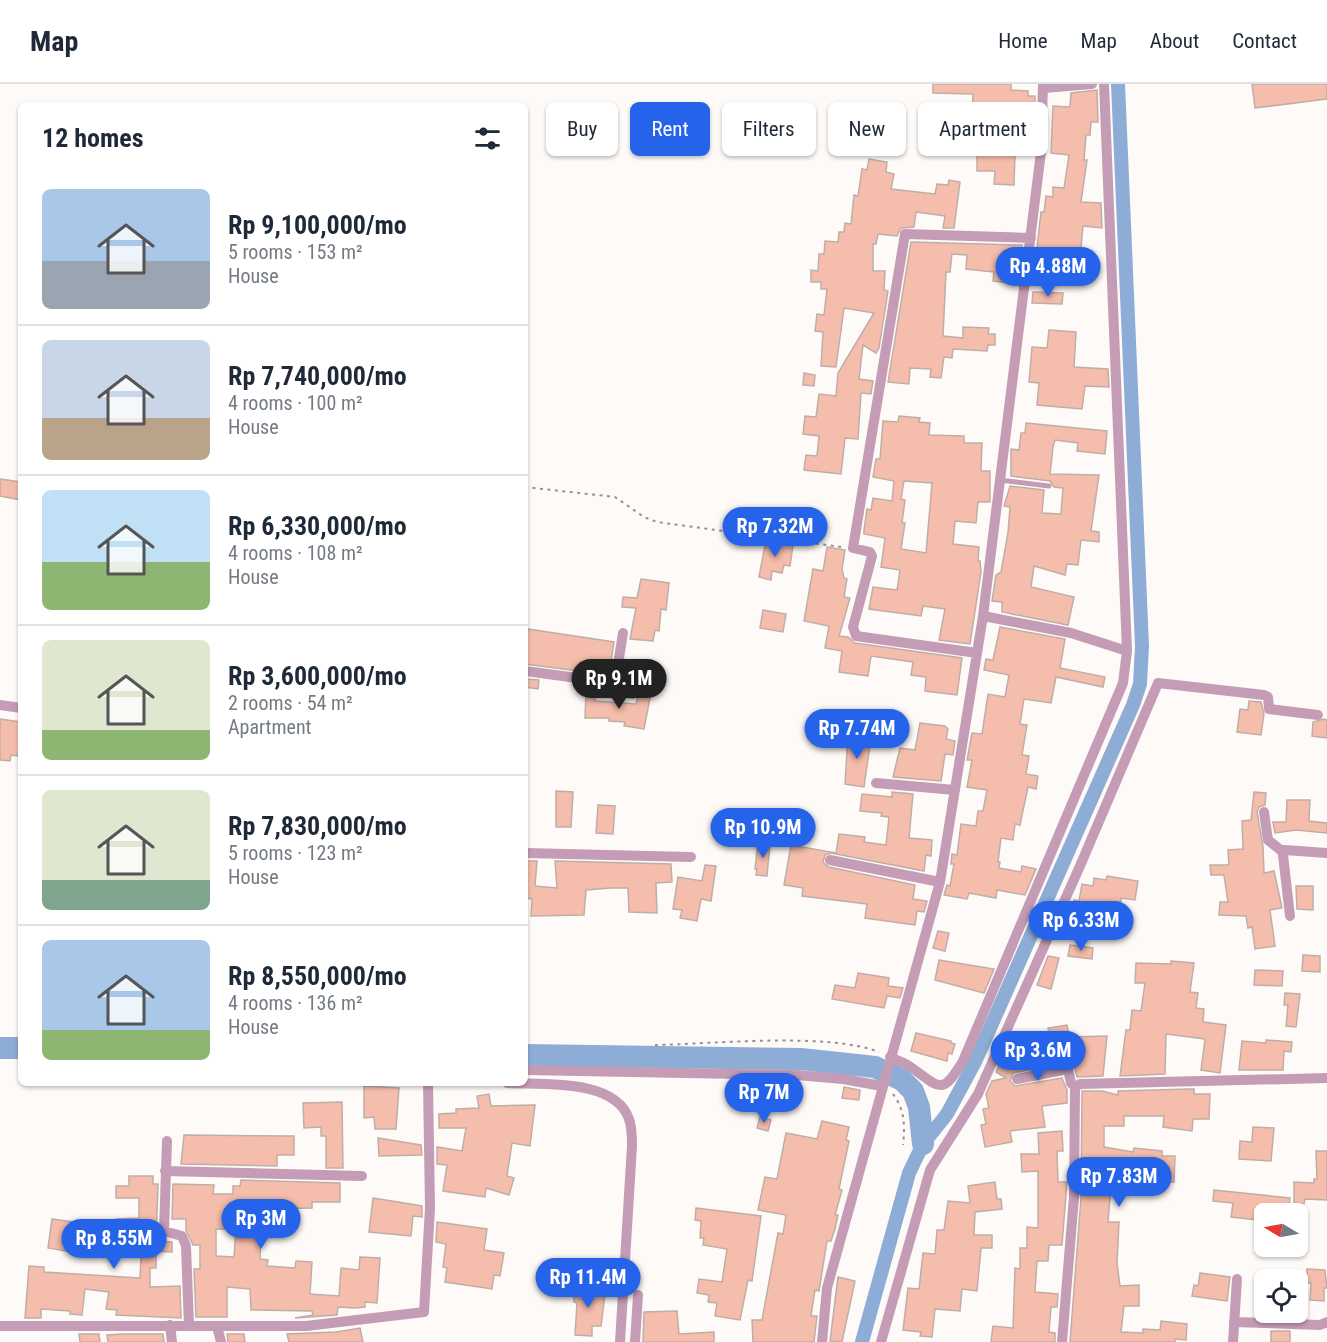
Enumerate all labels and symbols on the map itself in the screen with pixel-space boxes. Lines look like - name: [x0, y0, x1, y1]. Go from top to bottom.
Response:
- pin: Rp 4.88M: [986, 247, 1110, 298]
- pin: Rp 7.32M: [713, 507, 837, 558]
- pin: Rp 9.1M: [564, 659, 674, 710]
- pin: Rp 7.74M: [795, 709, 919, 760]
- pin: Rp 10.9M: [701, 808, 825, 859]
- pin: Rp 6.33M: [1019, 901, 1143, 952]
- pin: Rp 3.6M: [983, 1031, 1093, 1082]
- pin: Rp 7M: [722, 1073, 806, 1124]
- pin: Rp 7.83M: [1057, 1157, 1181, 1208]
- pin: Rp 3M: [219, 1199, 303, 1250]
- north arrow: [1254, 1203, 1308, 1257]
- pin: Rp 8.55M: [52, 1219, 176, 1270]
- pin: Rp 11.4M: [526, 1258, 650, 1309]

